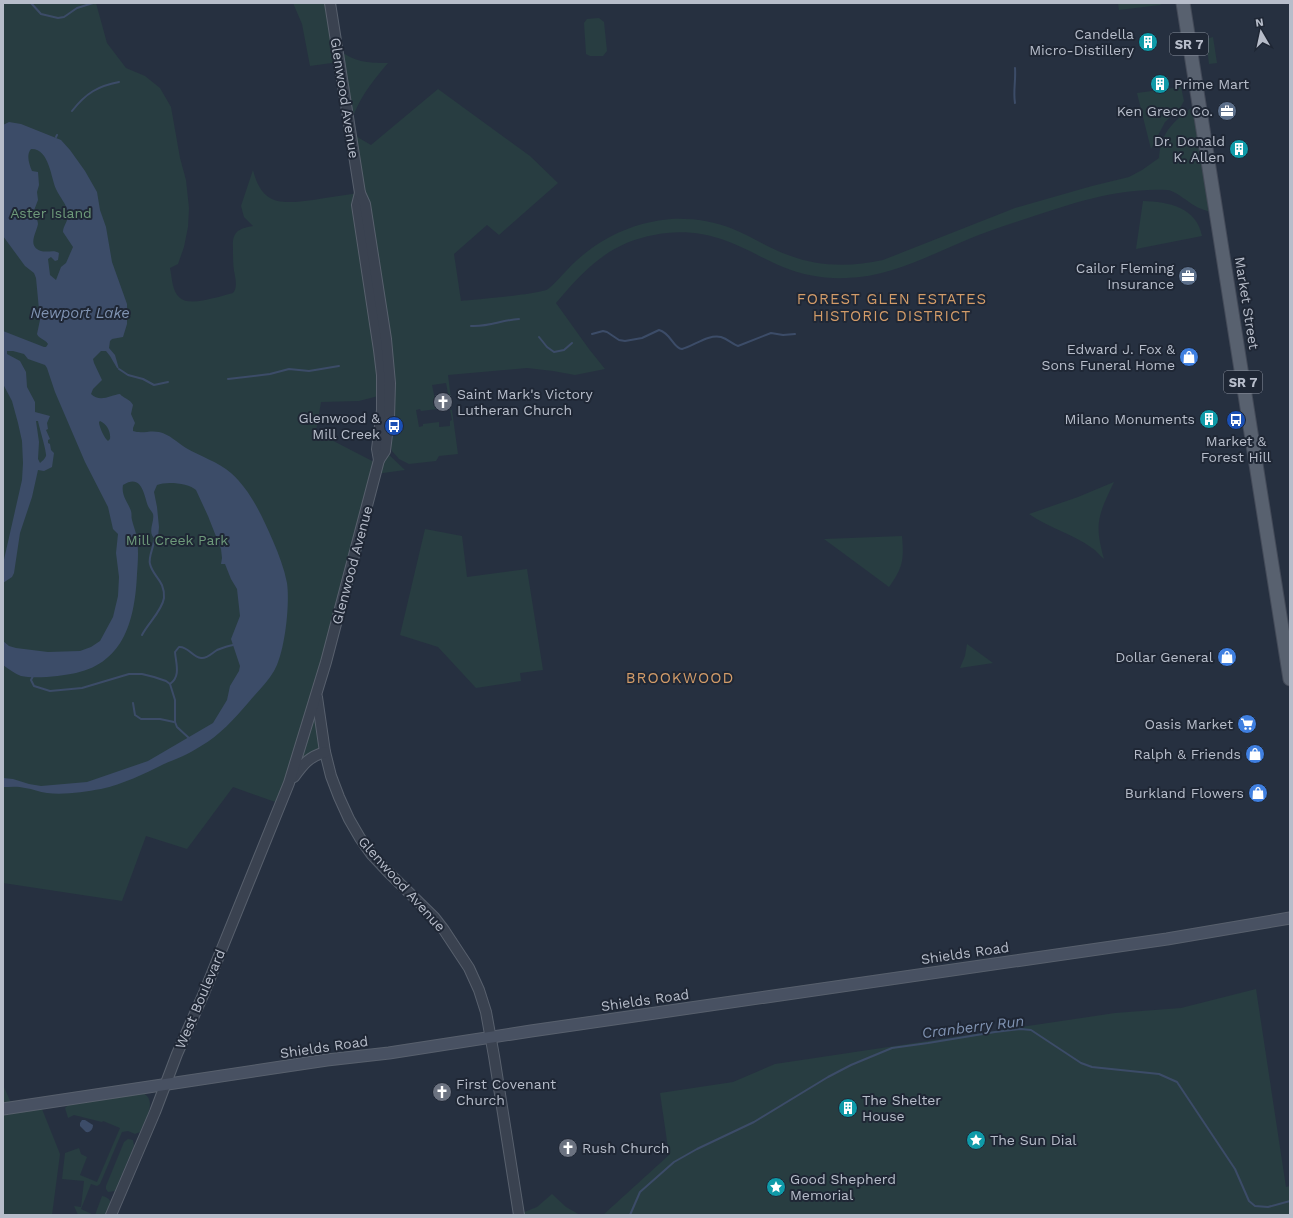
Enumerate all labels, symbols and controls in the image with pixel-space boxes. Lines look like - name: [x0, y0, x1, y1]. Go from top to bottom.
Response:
- north arrow: [1241, 12, 1281, 52]
- text: N: [1254, 16, 1265, 30]
- place label: Candella Micro-Distillery: [1029, 26, 1135, 58]
- building icon: Candella Micro-Distillery: [1137, 31, 1159, 53]
- road number: SR 7: [1170, 33, 1208, 55]
- street label: Glenwood Avenue: [328, 37, 362, 159]
- building icon: Prime Mart: [1149, 73, 1171, 95]
- place label: Prime Mart: [1174, 76, 1249, 92]
- office icon: Ken Greco Co.: [1216, 100, 1238, 122]
- place label: Ken Greco Co.: [1117, 103, 1213, 119]
- place label: Dr. Donald K. Allen: [1154, 133, 1225, 165]
- building icon: Dr. Donald K. Allen: [1228, 138, 1250, 160]
- park label: Aster Island: [10, 205, 92, 221]
- street label: Market Street: [1232, 255, 1262, 351]
- place label: Cailor Fleming Insurance: [1076, 260, 1175, 292]
- office icon: Cailor Fleming Insurance: [1177, 265, 1199, 287]
- district label: FOREST GLEN ESTATES HISTORIC DISTRICT: [797, 290, 987, 325]
- water label: Newport Lake: [30, 304, 130, 322]
- place label: Edward J. Fox & Sons Funeral Home: [1041, 341, 1175, 373]
- shop icon: Edward J. Fox & Sons Funeral Home: [1178, 346, 1200, 368]
- road number: SR 7: [1224, 371, 1262, 393]
- place label: Saint Mark's Victory Lutheran Church: [457, 386, 594, 418]
- church icon: Saint Mark's Victory Lutheran Church: [432, 391, 454, 413]
- building icon: Milano Monuments: [1198, 408, 1220, 430]
- bus stop icon: Market & Forest Hill: [1225, 409, 1247, 431]
- place label: Glenwood & Mill Creek: [298, 410, 380, 442]
- place label: Milano Monuments: [1064, 411, 1195, 427]
- bus stop icon: Glenwood & Mill Creek: [383, 415, 405, 437]
- place label: Market & Forest Hill: [1201, 433, 1272, 465]
- street label: Glenwood Avenue: [329, 504, 375, 626]
- park label: Mill Creek Park: [126, 532, 228, 548]
- shop icon: Dollar General: [1216, 646, 1238, 668]
- place label: Dollar General: [1115, 649, 1214, 665]
- district label: BROOKWOOD: [626, 669, 734, 687]
- supermarket icon: Oasis Market: [1236, 713, 1258, 735]
- place label: Oasis Market: [1144, 716, 1233, 732]
- shop icon: Ralph & Friends: [1244, 743, 1266, 765]
- place label: Ralph & Friends: [1133, 746, 1241, 762]
- shop icon: Burkland Flowers: [1247, 782, 1269, 804]
- place label: Burkland Flowers: [1125, 785, 1244, 801]
- street label: Glenwood Avenue: [355, 833, 449, 935]
- street label: Shields Road: [920, 939, 1010, 967]
- street label: West Boulevard: [172, 947, 228, 1051]
- street label: Shields Road: [600, 986, 690, 1014]
- water label: Cranberry Run: [921, 1012, 1025, 1042]
- street label: Shields Road: [279, 1033, 369, 1061]
- place label: First Covenant Church: [456, 1076, 556, 1108]
- church icon: First Covenant Church: [431, 1081, 453, 1103]
- place label: The Shelter House: [862, 1092, 941, 1124]
- building icon: The Shelter House: [837, 1097, 859, 1119]
- place icon: The Sun Dial: [965, 1129, 987, 1151]
- place label: The Sun Dial: [990, 1132, 1077, 1148]
- church icon: Rush Church: [557, 1137, 579, 1159]
- place label: Rush Church: [582, 1140, 670, 1156]
- place label: Good Shepherd Memorial: [790, 1171, 896, 1203]
- place icon: Good Shepherd Memorial: [765, 1176, 787, 1198]

